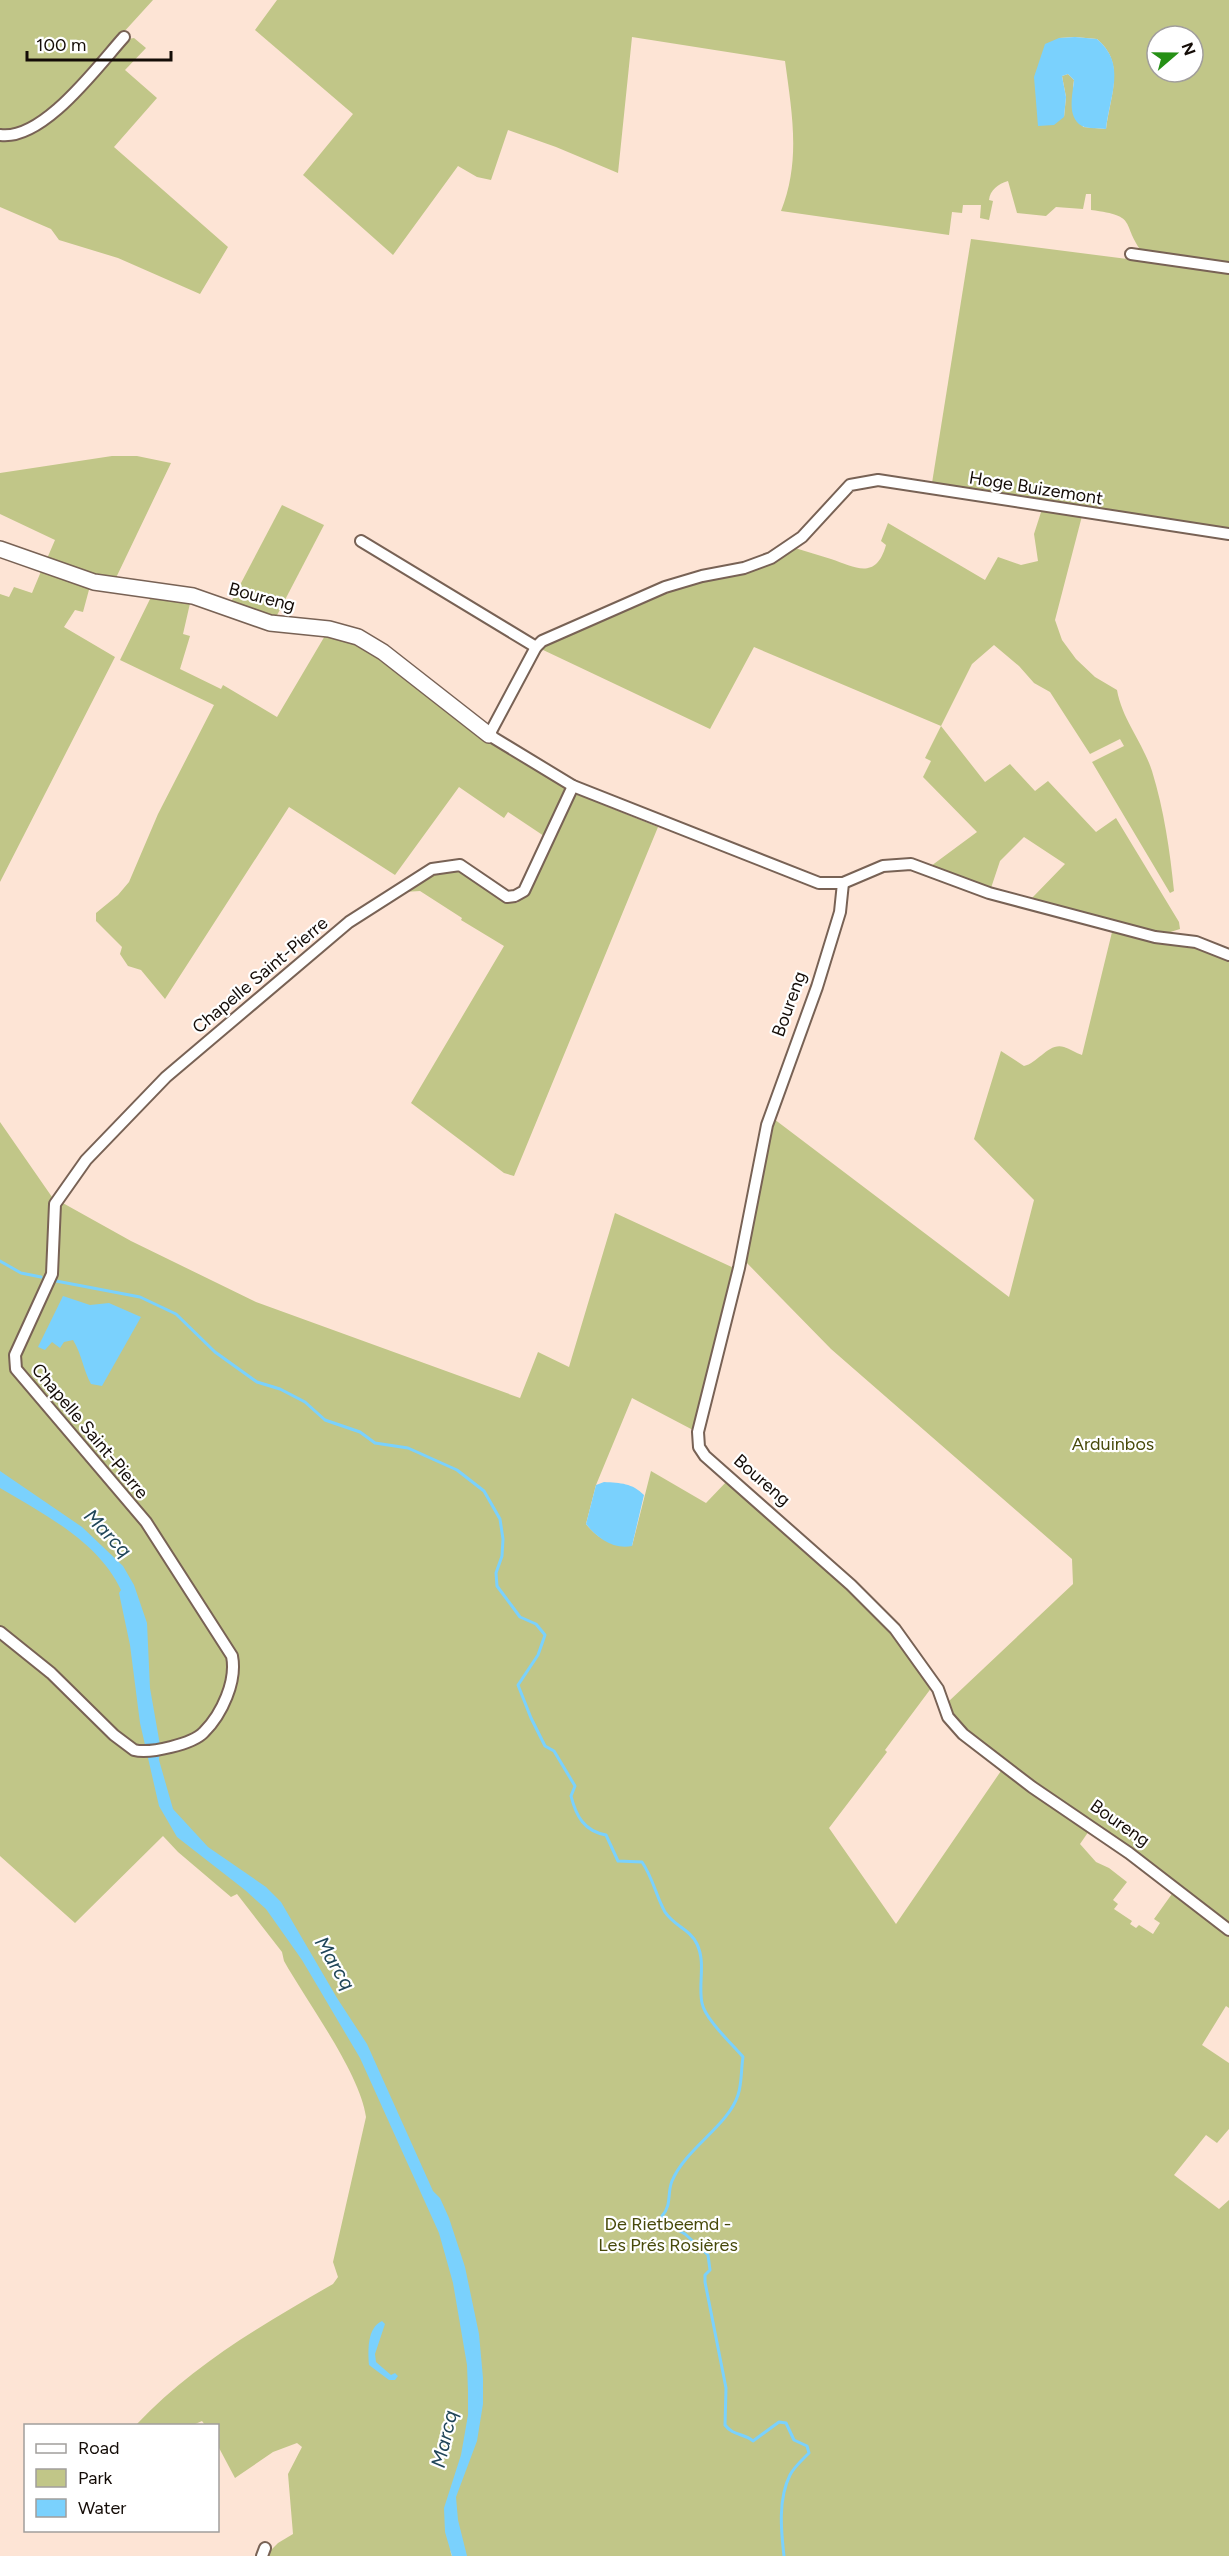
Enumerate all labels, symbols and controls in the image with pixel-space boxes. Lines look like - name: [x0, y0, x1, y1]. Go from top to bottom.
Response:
- scale bar: [27, 24, 171, 62]
- north arrow: [1145, 24, 1205, 84]
- text: 100 m: [36, 34, 86, 56]
- text: N: [1178, 40, 1200, 58]
- street label: Hoge Buizemont: [967, 467, 1105, 509]
- street label: Boureng: [226, 578, 298, 616]
- street label: Chapelle Saint-Pierre: [188, 912, 332, 1038]
- street label: Boureng: [767, 968, 811, 1040]
- street label: Chapelle Saint-Pierre: [27, 1359, 153, 1503]
- park label: Arduinbos: [1072, 1433, 1154, 1455]
- street label: Boureng: [729, 1449, 795, 1511]
- water label: Marcq: [79, 1504, 137, 1562]
- street label: Boureng: [1086, 1794, 1154, 1852]
- water label: Marcq: [310, 1932, 360, 1994]
- park label: De Rietbeemd - Les Prés Rosières: [598, 2213, 738, 2256]
- water label: Marcq: [426, 2408, 462, 2470]
- legend: [24, 2424, 219, 2532]
- text: Road: [78, 2437, 119, 2459]
- text: Park: [78, 2467, 113, 2489]
- text: Water: [78, 2497, 126, 2519]

